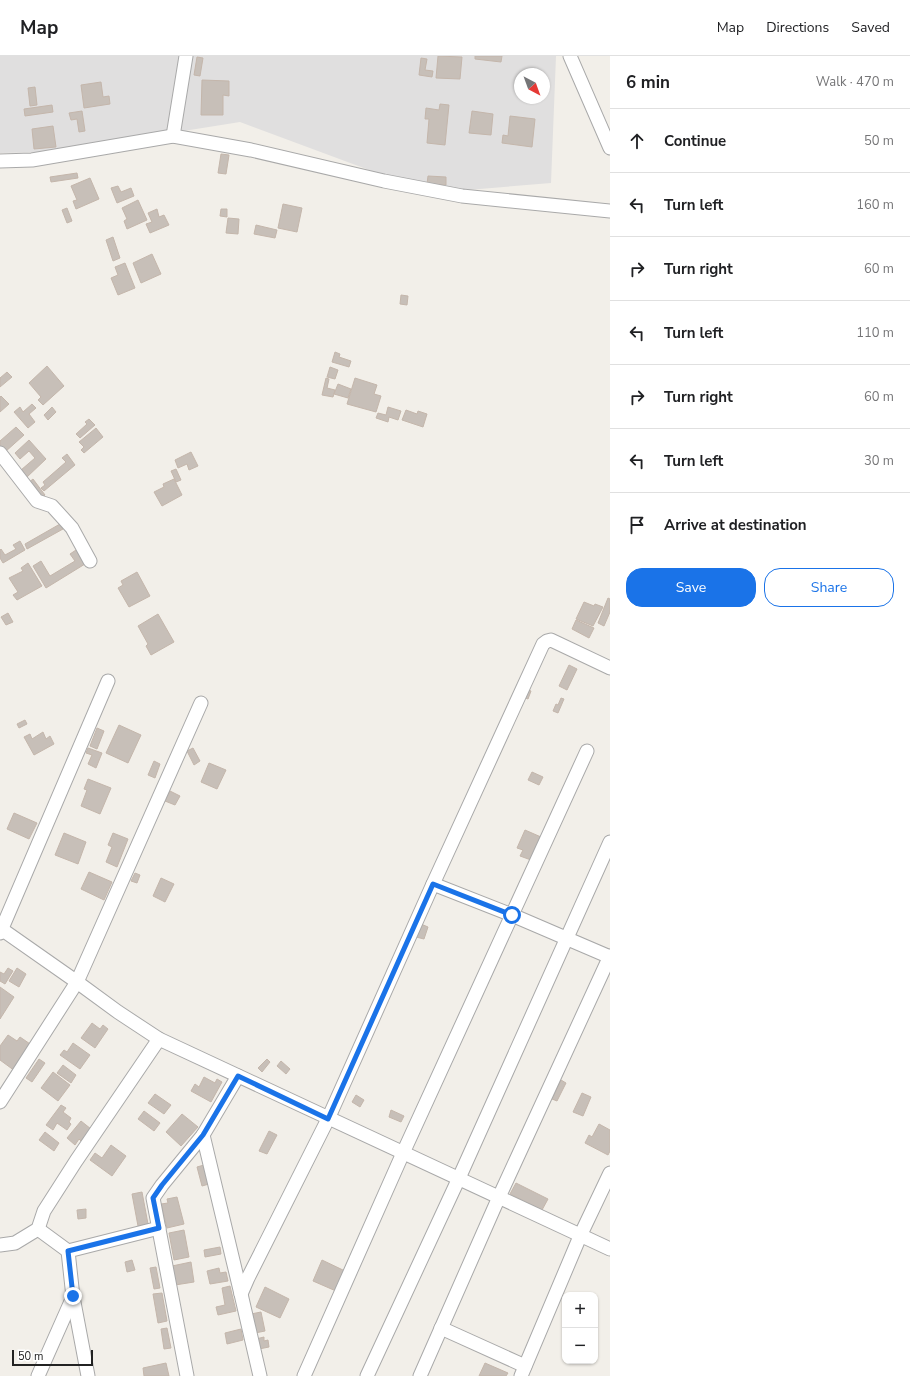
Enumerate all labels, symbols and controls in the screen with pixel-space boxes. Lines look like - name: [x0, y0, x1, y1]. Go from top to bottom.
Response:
- text: Map: [20, 15, 58, 41]
- text: Map: [717, 18, 744, 37]
- text: Directions: [766, 18, 829, 37]
- text: Saved: [851, 18, 890, 37]
- north arrow: [514, 68, 550, 104]
- text: 6 min: [626, 71, 670, 94]
- text: Walk · 470 m: [816, 73, 894, 91]
- icon: ahead: [626, 130, 648, 152]
- text: Continue: [664, 131, 726, 151]
- text: 50 m: [864, 132, 894, 150]
- icon: left: [626, 194, 648, 216]
- text: Turn left: [664, 195, 723, 215]
- text: 160 m: [856, 196, 894, 214]
- icon: right: [626, 258, 648, 280]
- text: Turn right: [664, 259, 733, 279]
- text: 60 m: [864, 260, 894, 278]
- icon: left: [626, 322, 648, 344]
- text: Turn left: [664, 323, 723, 343]
- text: 110 m: [856, 324, 894, 342]
- icon: right: [626, 386, 648, 408]
- text: Turn right: [664, 387, 733, 407]
- text: 60 m: [864, 388, 894, 406]
- icon: left: [626, 450, 648, 472]
- text: Turn left: [664, 451, 723, 471]
- text: 30 m: [864, 452, 894, 470]
- icon: arrive: [626, 514, 648, 536]
- text: Arrive at destination: [664, 515, 807, 535]
- button: Save: [626, 568, 756, 607]
- button: Share: [764, 568, 894, 607]
- route start: [503, 906, 521, 924]
- route end: [64, 1287, 82, 1305]
- map controls: [562, 1292, 598, 1364]
- button: +: [562, 1292, 598, 1328]
- button: −: [562, 1328, 598, 1364]
- scale bar: [12, 1348, 93, 1367]
- text: 50 m: [18, 1349, 43, 1364]

